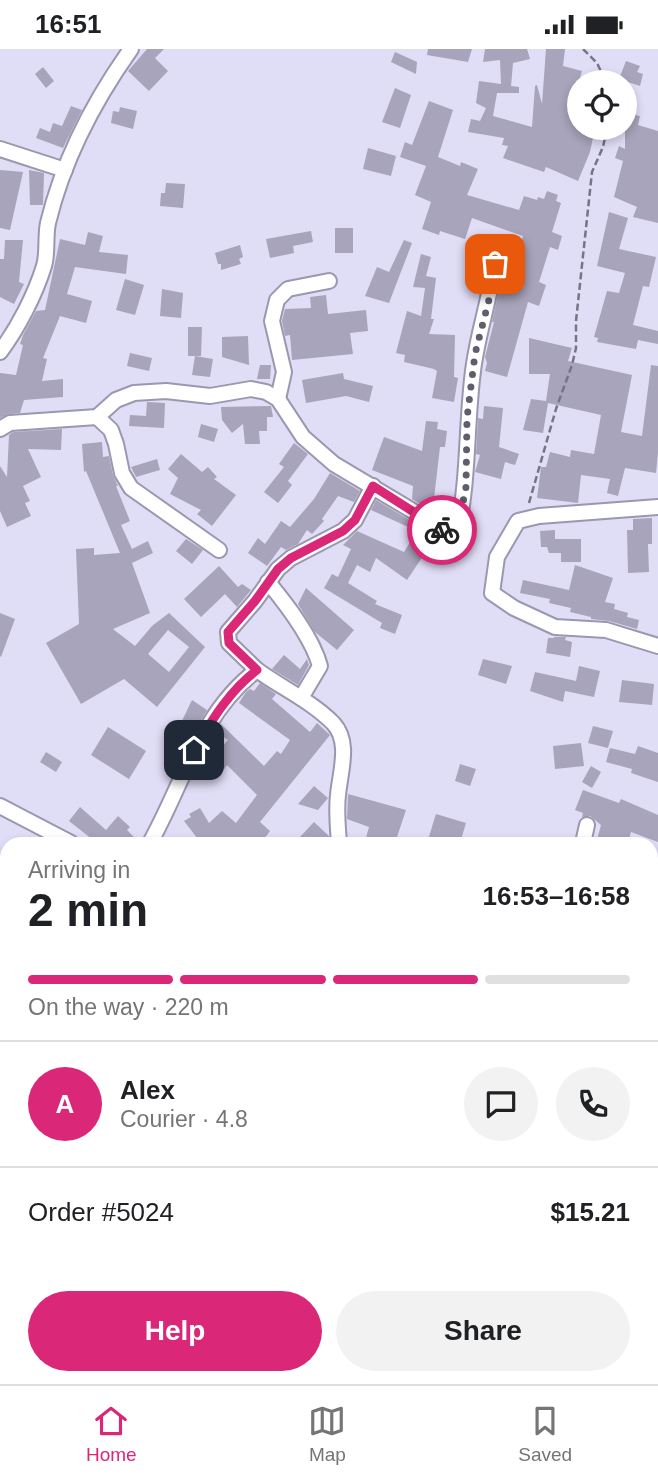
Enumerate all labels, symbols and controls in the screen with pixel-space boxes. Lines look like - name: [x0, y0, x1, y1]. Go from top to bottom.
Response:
- text: 16:51: [35, 9, 102, 39]
- map controls: [567, 70, 637, 140]
- button: locate: [567, 70, 637, 140]
- pin: [465, 234, 525, 294]
- icon: bag: [476, 245, 514, 283]
- courier: [407, 495, 477, 565]
- icon: bike: [423, 511, 461, 549]
- pin: [164, 720, 224, 780]
- icon: home: [175, 731, 213, 769]
- text: Arriving in: [28, 857, 130, 883]
- text: 16:53–16:58: [483, 881, 630, 911]
- text: 2 min: [28, 884, 148, 936]
- text: On the way · 220 m: [28, 994, 229, 1020]
- button: chat: [464, 1067, 538, 1141]
- button: phone: [556, 1067, 630, 1141]
- text: Alex: [120, 1075, 175, 1105]
- text: A: [56, 1089, 74, 1119]
- text: Courier · 4.8: [120, 1106, 248, 1132]
- text: Order #5024: [28, 1197, 174, 1227]
- text: $15.21: [550, 1197, 630, 1227]
- button: Help: [28, 1291, 322, 1371]
- button: Share: [336, 1291, 630, 1371]
- tab: Home: [86, 1402, 137, 1466]
- tab: Map: [308, 1402, 346, 1466]
- tab: Saved: [518, 1402, 572, 1466]

